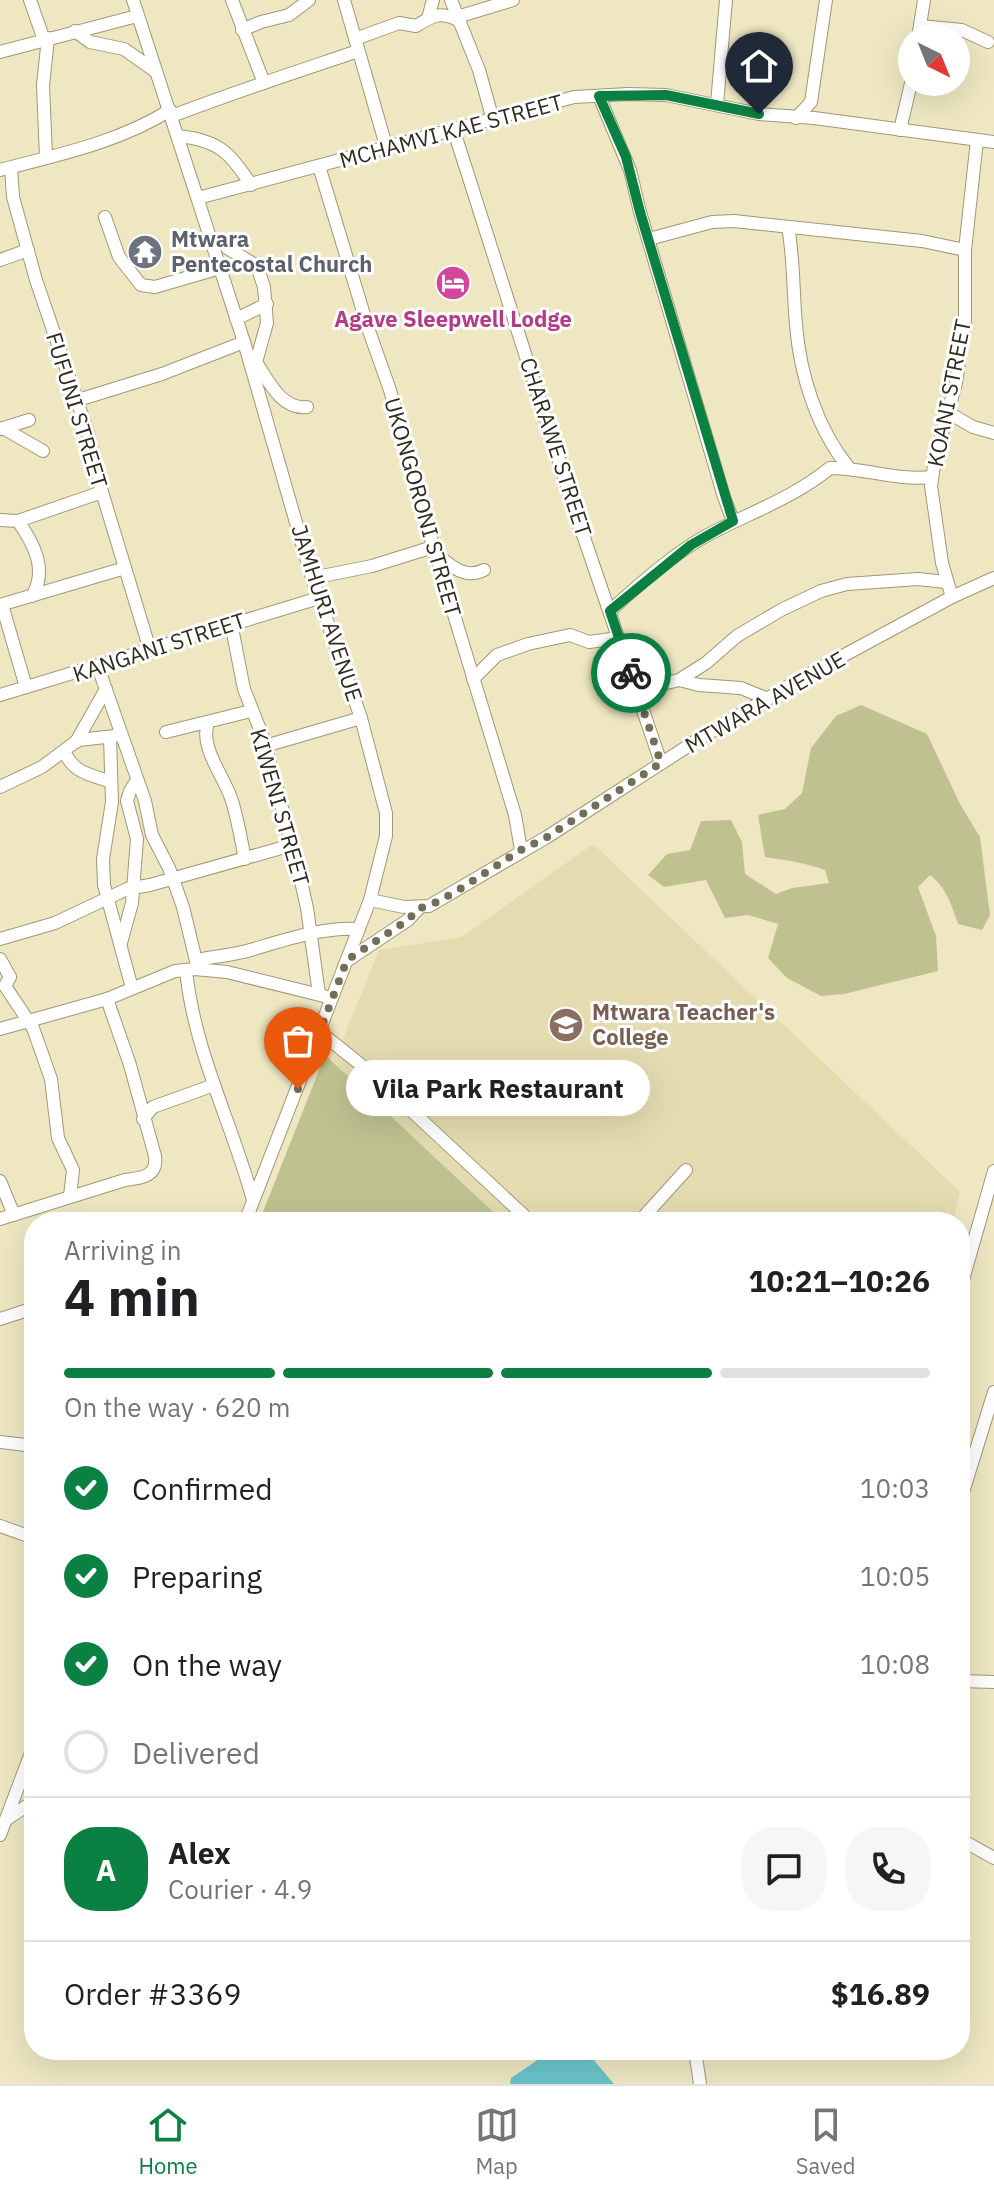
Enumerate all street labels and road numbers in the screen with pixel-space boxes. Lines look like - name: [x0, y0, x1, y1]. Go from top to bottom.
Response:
- street label: MCHAMVI KAE STREET: [336, 87, 566, 174]
- street label: KOANI STREET: [920, 316, 977, 469]
- street label: FUFUNI STREET: [40, 328, 115, 492]
- street label: CHARAWE STREET: [514, 354, 599, 540]
- street label: UKONGORONI STREET: [378, 394, 469, 620]
- street label: JAMHURI AVENUE: [285, 521, 370, 705]
- street label: KANGANI STREET: [69, 605, 249, 688]
- street label: MTWARA AVENUE: [679, 644, 850, 759]
- street label: KIWENI STREET: [244, 725, 317, 889]

